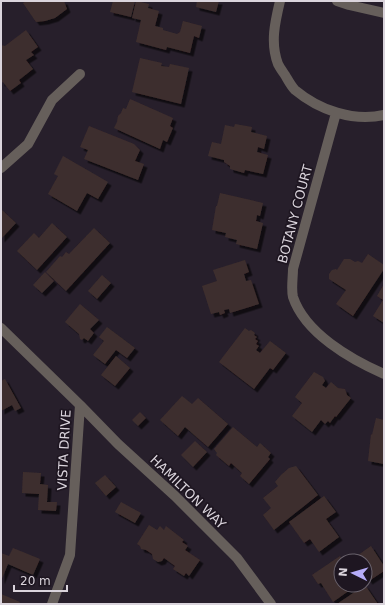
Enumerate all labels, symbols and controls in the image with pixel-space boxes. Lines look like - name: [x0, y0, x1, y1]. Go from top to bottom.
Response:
- street label: BOTANY COURT: [275, 163, 315, 265]
- street label: VISTA DRIVE: [54, 409, 74, 491]
- street label: HAMILTON WAY: [147, 452, 229, 532]
- north arrow: [333, 553, 373, 593]
- scale bar: [14, 567, 67, 593]
- text: N: [337, 567, 350, 577]
- text: 20 m: [20, 574, 51, 588]

